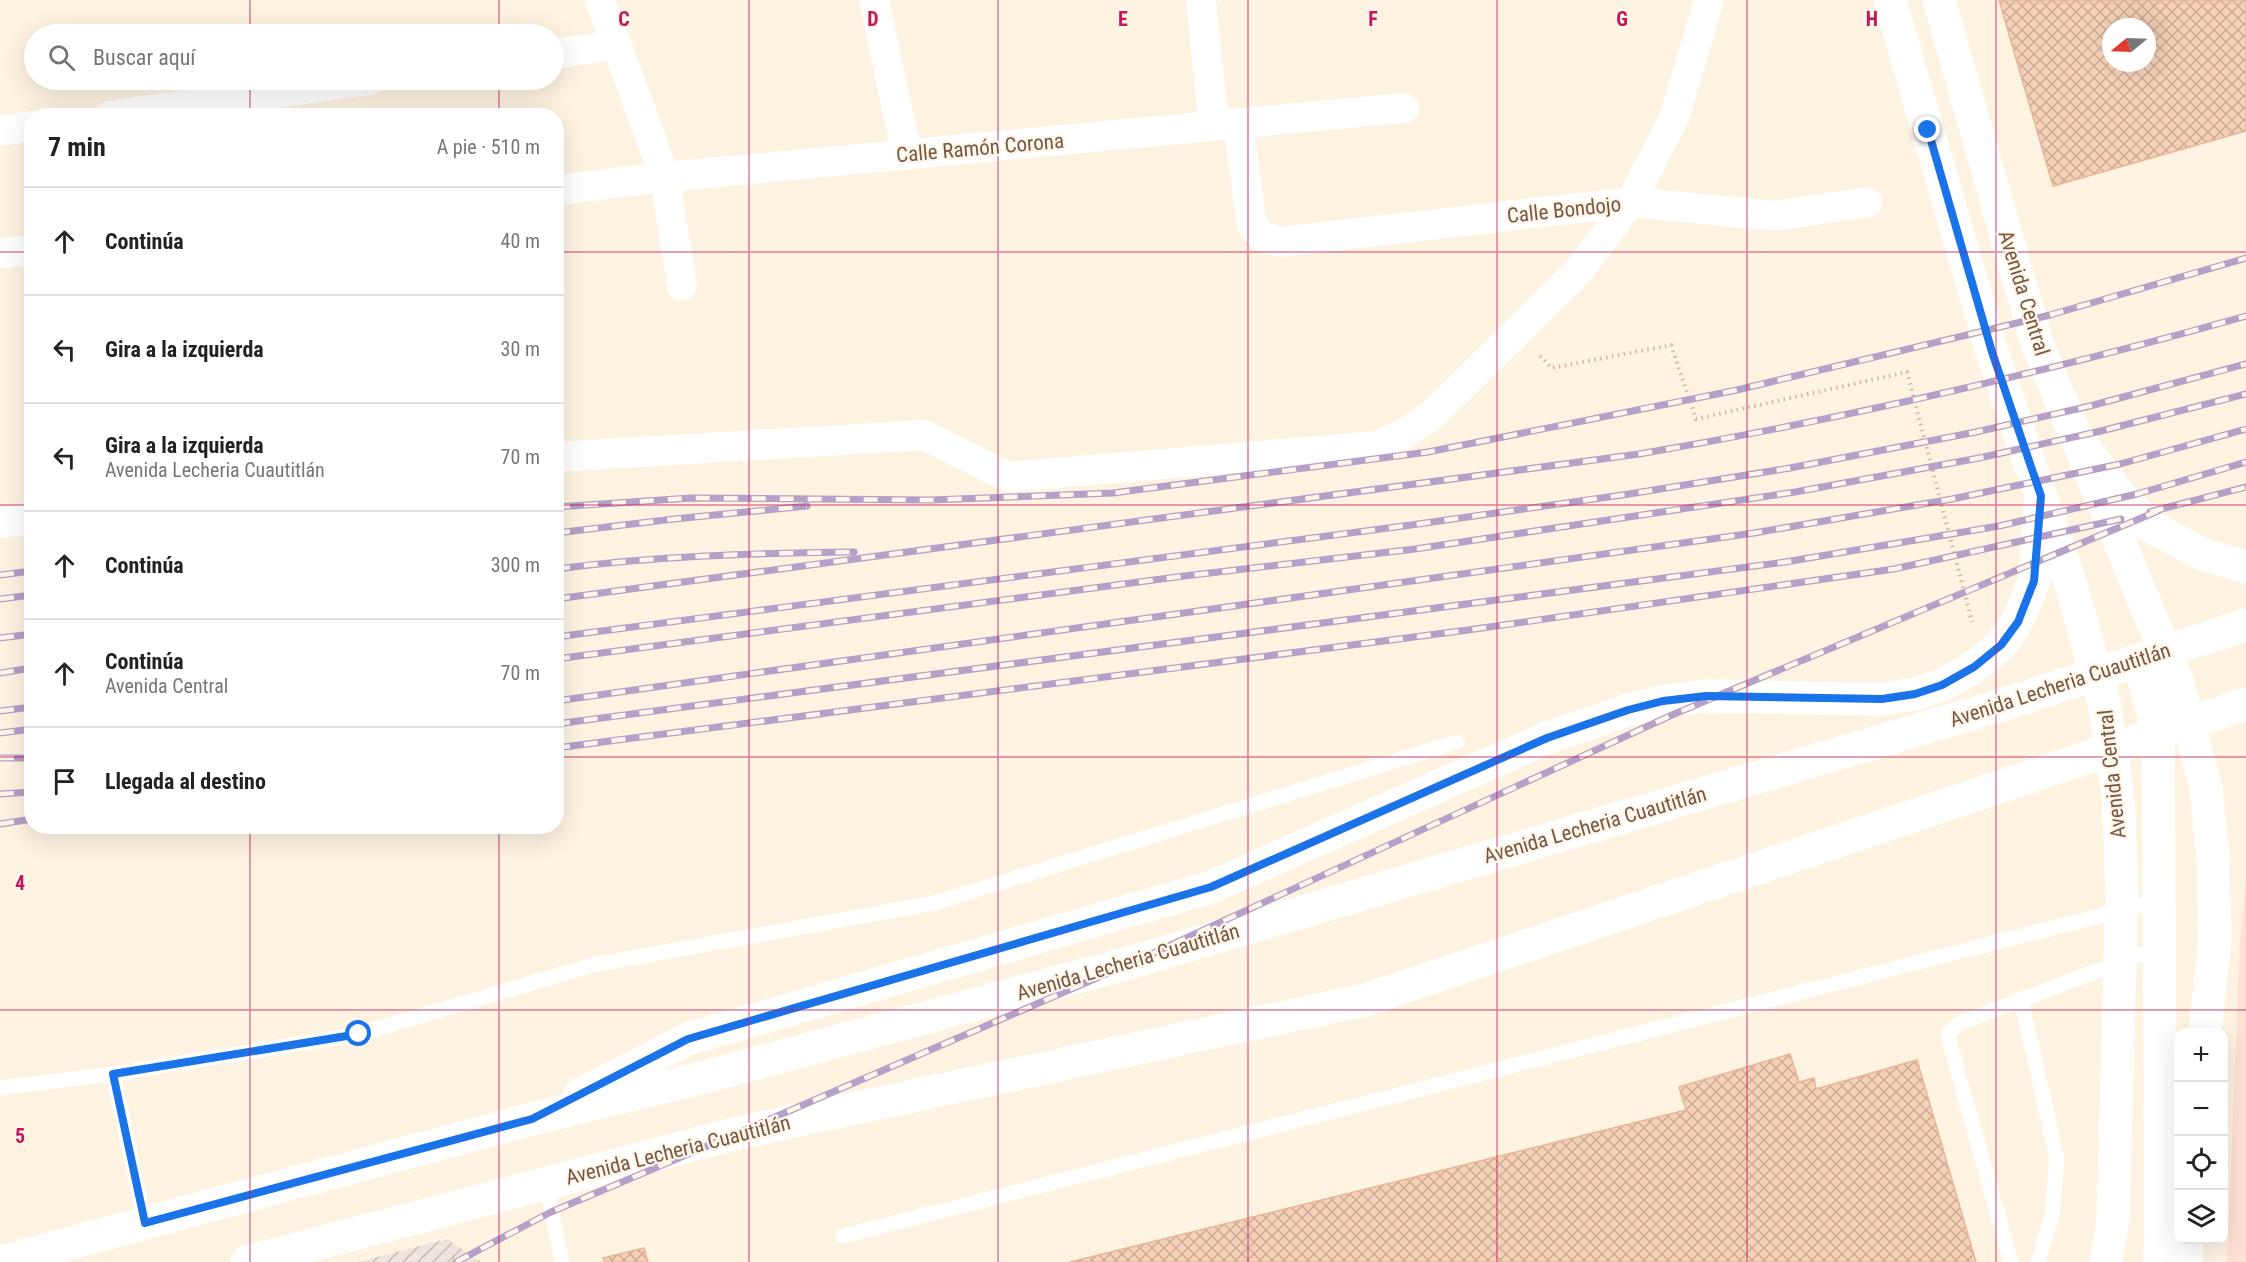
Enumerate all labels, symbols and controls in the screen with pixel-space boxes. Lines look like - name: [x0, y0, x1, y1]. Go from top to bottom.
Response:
- text: C: [618, 7, 630, 31]
- text: D: [867, 7, 879, 31]
- text: E: [1118, 7, 1128, 31]
- text: F: [1368, 7, 1378, 31]
- text: G: [1616, 7, 1628, 31]
- text: H: [1866, 7, 1878, 31]
- north arrow: [2102, 18, 2156, 72]
- search box: [24, 24, 564, 90]
- icon: search: [45, 41, 78, 74]
- text: Buscar aquí: [93, 45, 196, 70]
- route end: [1914, 116, 1940, 142]
- street label: Calle Ramón Corona: [895, 129, 1065, 167]
- text: 7 min: [48, 132, 106, 162]
- text: A pie · 510 m: [437, 135, 540, 159]
- street label: Calle Bondojo: [1506, 192, 1622, 228]
- icon: ahead: [48, 225, 81, 258]
- street label: Avenida Central: [1994, 228, 2054, 358]
- text: Continúa: [105, 229, 184, 254]
- text: 40 m: [501, 229, 540, 253]
- icon: left: [48, 333, 81, 366]
- text: Gira a la izquierda: [105, 337, 264, 362]
- text: 30 m: [501, 337, 540, 361]
- text: Gira a la izquierda: [105, 433, 264, 458]
- icon: left: [48, 441, 81, 474]
- text: 70 m: [501, 445, 540, 469]
- text: Avenida Lecheria Cuautitlán: [105, 458, 325, 482]
- icon: ahead: [48, 549, 81, 582]
- text: Continúa: [105, 553, 184, 578]
- text: 300 m: [491, 553, 540, 577]
- street label: Avenida Lecheria Cuautitlán: [1947, 638, 2173, 732]
- text: Continúa: [105, 649, 184, 674]
- icon: ahead: [48, 657, 81, 690]
- text: 70 m: [501, 661, 540, 685]
- text: Avenida Central: [105, 674, 228, 698]
- street label: Avenida Central: [2093, 708, 2131, 840]
- icon: arrive: [48, 765, 81, 798]
- text: Llegada al destino: [105, 769, 266, 794]
- street label: Avenida Lecheria Cuautitlán: [1481, 782, 1709, 868]
- text: 4: [15, 871, 25, 895]
- street label: Avenida Lecheria Cuautitlán: [1014, 919, 1242, 1005]
- route start: [345, 1020, 371, 1046]
- map controls: [2174, 1028, 2228, 1244]
- button: +: [2174, 1028, 2228, 1082]
- button: −: [2174, 1082, 2228, 1136]
- street label: Avenida Lecheria Cuautitlán: [563, 1110, 793, 1190]
- text: 5: [15, 1124, 25, 1148]
- button: locate: [2174, 1136, 2228, 1190]
- button: layers: [2174, 1190, 2228, 1244]

